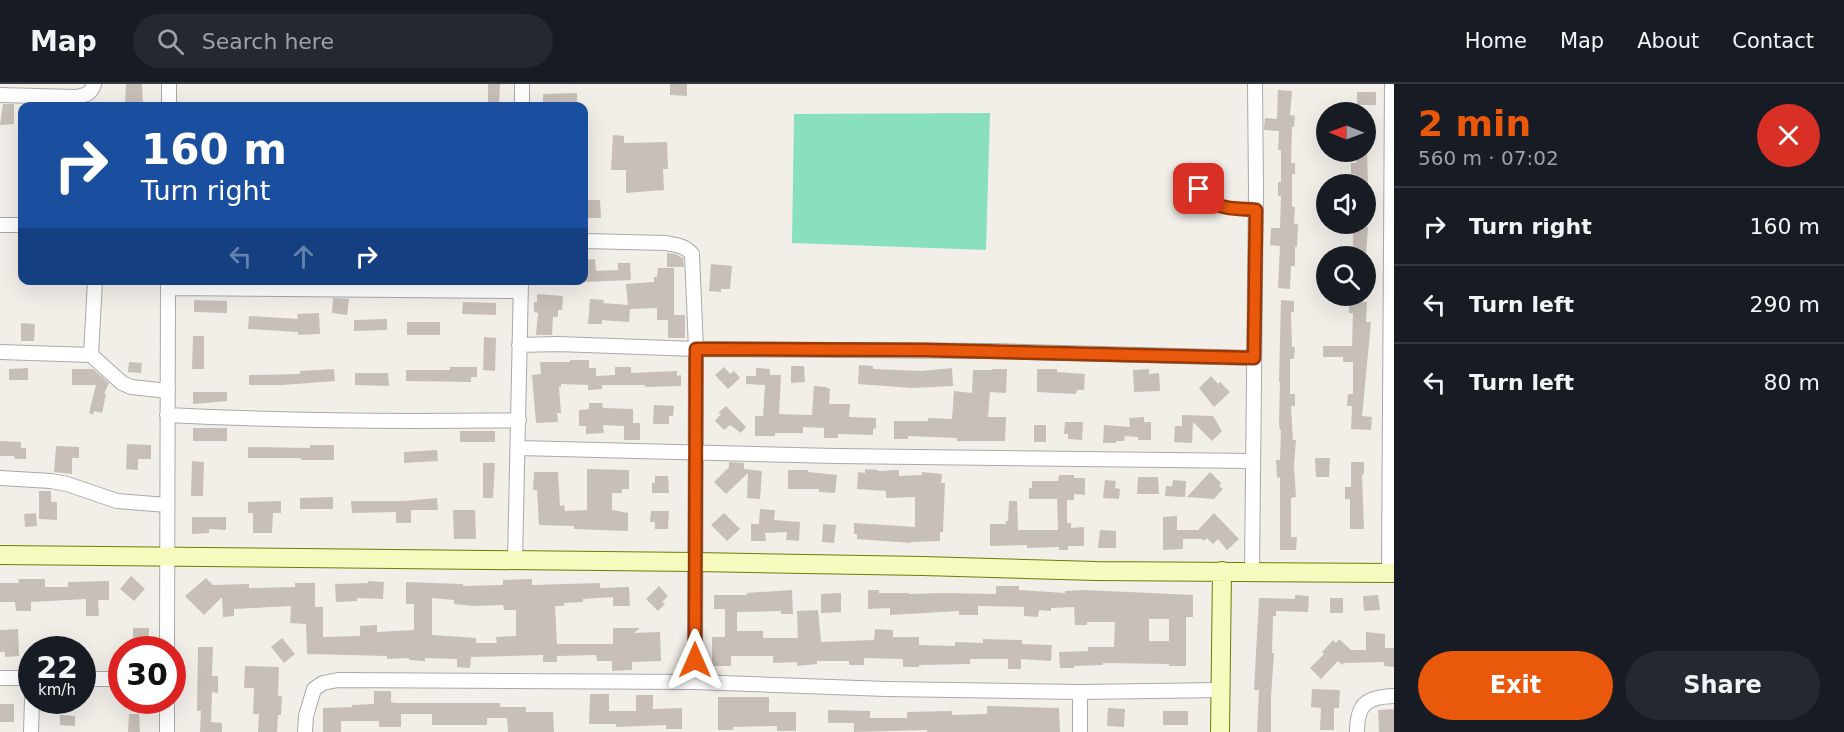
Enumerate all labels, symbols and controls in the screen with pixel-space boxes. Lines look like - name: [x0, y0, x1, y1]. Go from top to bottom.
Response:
- search box: [133, 14, 553, 68]
- text: Map: [30, 25, 97, 58]
- icon: search: [154, 25, 187, 58]
- text: Search here: [202, 29, 334, 54]
- text: Home: [1465, 29, 1527, 53]
- text: Map: [1560, 29, 1604, 53]
- text: About: [1637, 29, 1699, 53]
- text: Contact: [1732, 29, 1814, 53]
- north arrow: [1316, 102, 1376, 162]
- map controls: [1316, 102, 1376, 306]
- text: 2 min: [1418, 103, 1531, 144]
- button: close: [1757, 104, 1820, 167]
- text: 160 m: [141, 125, 287, 174]
- icon: right: [42, 126, 120, 204]
- text: 560 m · 07:02: [1418, 146, 1559, 170]
- pin: [1173, 163, 1224, 214]
- icon: arrive: [1182, 172, 1215, 205]
- button: sound: [1316, 174, 1376, 234]
- text: Turn right: [141, 175, 270, 206]
- icon: right: [1418, 210, 1451, 243]
- text: Turn right: [1469, 214, 1592, 239]
- text: 160 m: [1750, 214, 1820, 239]
- icon: left: [224, 240, 257, 273]
- icon: ahead: [287, 240, 320, 273]
- icon: right: [350, 240, 383, 273]
- button: search: [1316, 246, 1376, 306]
- icon: left: [1418, 288, 1451, 321]
- text: Turn left: [1469, 292, 1574, 317]
- text: 290 m: [1750, 292, 1820, 317]
- icon: left: [1418, 366, 1451, 399]
- text: Turn left: [1469, 370, 1574, 395]
- text: 80 m: [1764, 370, 1820, 395]
- position arrow: [663, 628, 727, 692]
- speed limit sign: 30: [108, 636, 186, 714]
- text: 22: [36, 650, 78, 685]
- button: Exit: [1418, 651, 1613, 720]
- button: Share: [1625, 651, 1820, 720]
- text: km/h: [38, 681, 76, 699]

